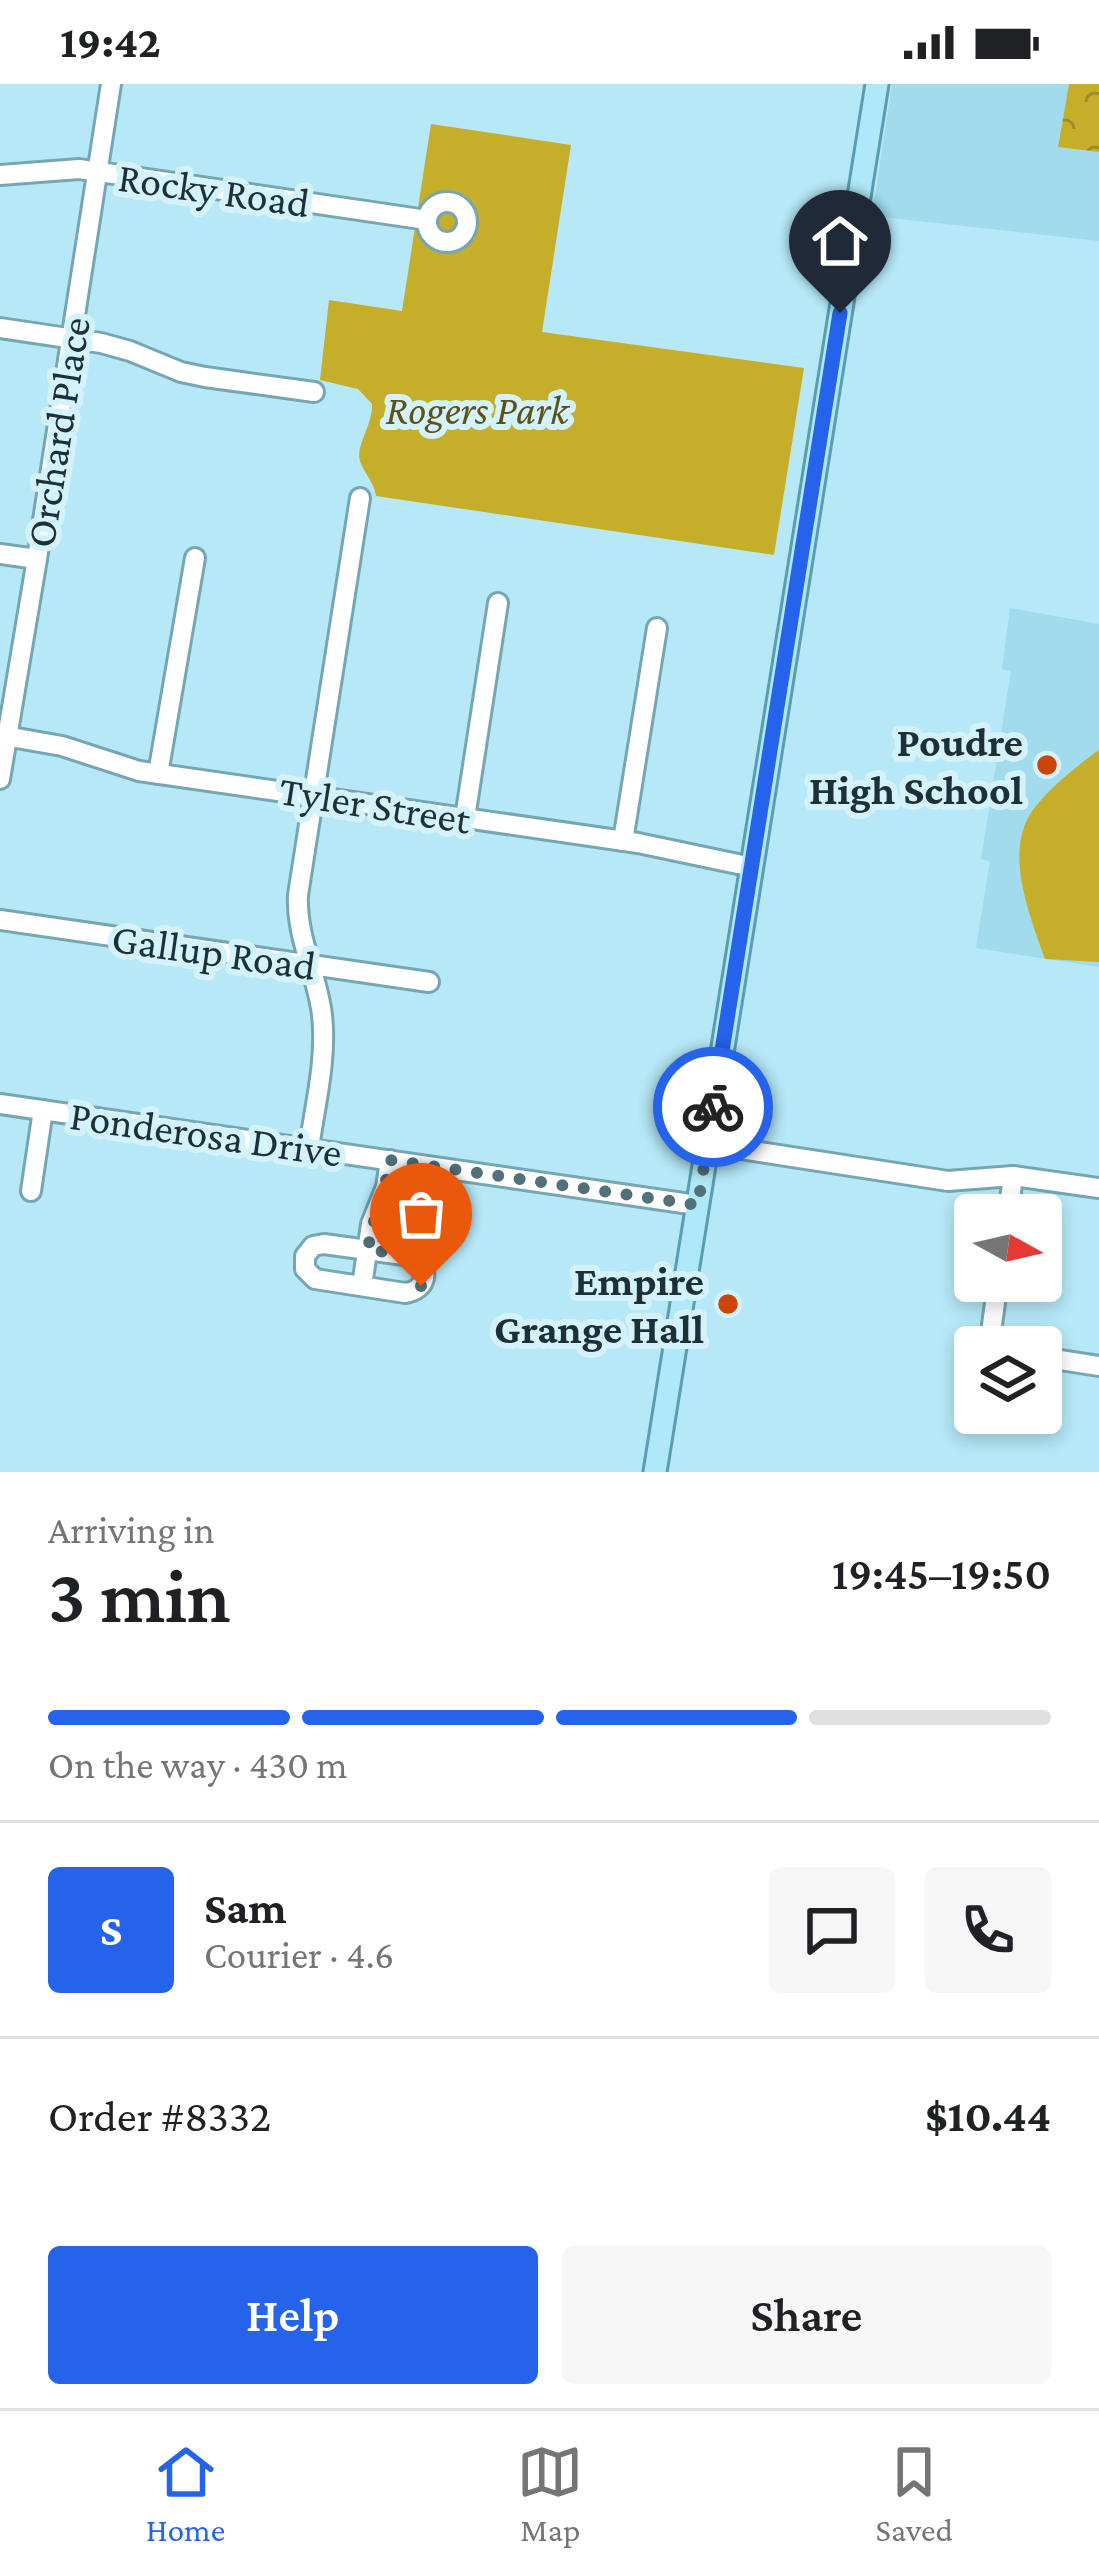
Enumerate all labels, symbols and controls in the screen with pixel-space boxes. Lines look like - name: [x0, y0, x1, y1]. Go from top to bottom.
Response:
- text: 19:42: [60, 17, 161, 67]
- street label: Rocky Road: [115, 153, 313, 226]
- pin: [789, 190, 891, 313]
- icon: home: [807, 208, 873, 274]
- street label: Orchard Place: [16, 314, 99, 551]
- park label: Rogers Park: [385, 386, 570, 433]
- place label: Poudre High School: [809, 718, 1023, 813]
- marker: Poudre High School: [1034, 752, 1060, 778]
- street label: Tyler Street: [276, 766, 475, 843]
- street label: Gallup Road: [109, 914, 319, 989]
- courier: [653, 1047, 773, 1167]
- icon: bike: [680, 1074, 746, 1140]
- street label: Ponderosa Drive: [67, 1091, 345, 1176]
- pin: [370, 1163, 472, 1286]
- icon: bag: [388, 1181, 454, 1247]
- north arrow: [954, 1194, 1062, 1302]
- map controls: [954, 1194, 1062, 1434]
- place label: Empire Grange Hall: [494, 1257, 704, 1352]
- marker: Empire Grange Hall: [715, 1291, 741, 1317]
- button: layers: [954, 1326, 1062, 1434]
- text: Arriving in: [48, 1508, 215, 1551]
- text: 19:45–19:50: [832, 1549, 1051, 1599]
- text: 3 min: [48, 1552, 231, 1639]
- text: On the way · 430 m: [48, 1743, 348, 1786]
- button: chat: [769, 1867, 895, 1993]
- button: phone: [925, 1867, 1051, 1993]
- text: Sam: [204, 1883, 287, 1933]
- text: S: [100, 1905, 122, 1955]
- text: Courier · 4.6: [204, 1933, 394, 1976]
- text: Order #8332: [48, 2091, 271, 2141]
- text: $10.44: [925, 2091, 1051, 2141]
- button: Help: [48, 2246, 538, 2384]
- button: Share: [562, 2246, 1051, 2384]
- tab: Home: [146, 2439, 225, 2548]
- tab: Map: [517, 2439, 583, 2548]
- tab: Saved: [876, 2439, 953, 2548]

